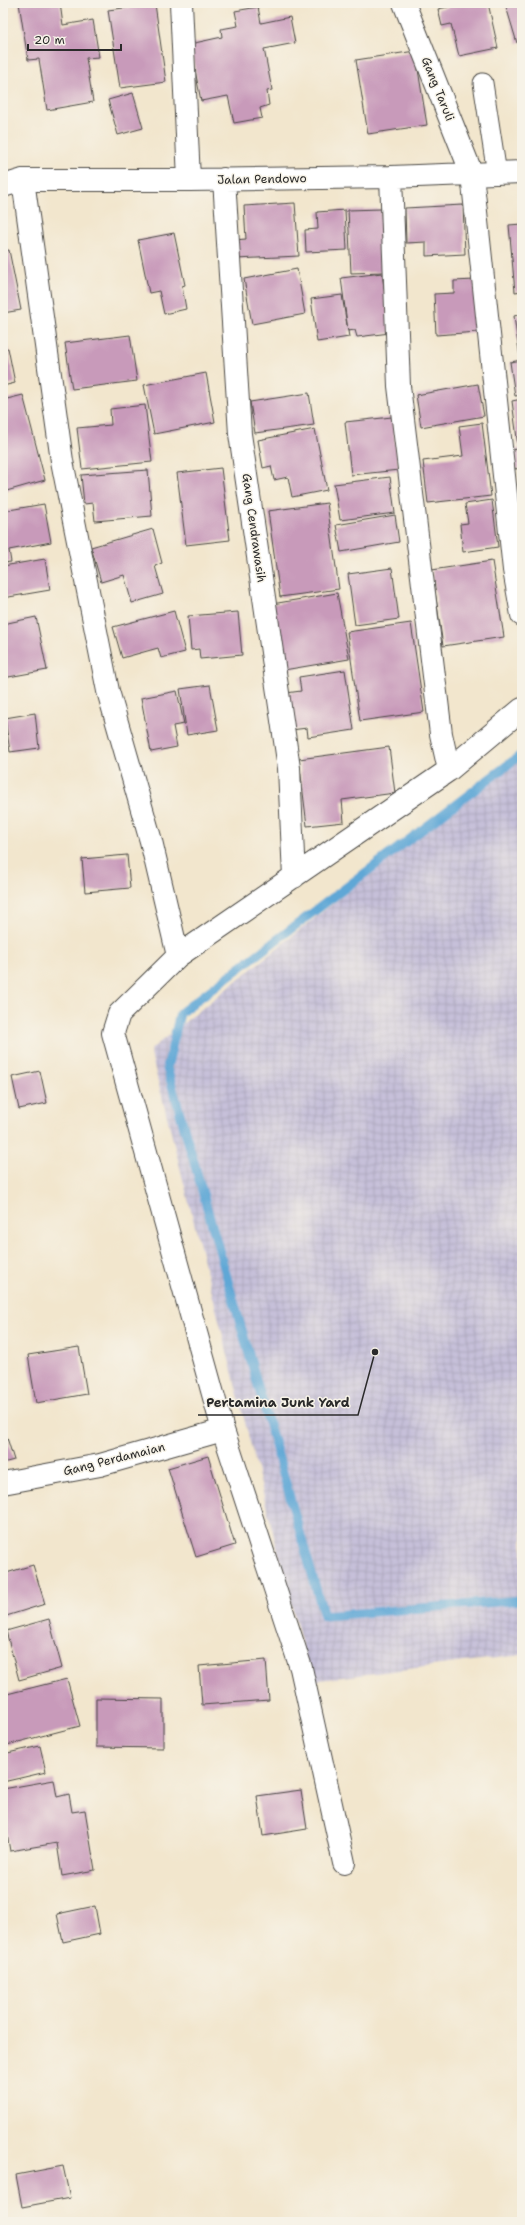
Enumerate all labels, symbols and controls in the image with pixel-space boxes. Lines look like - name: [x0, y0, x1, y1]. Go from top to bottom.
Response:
- scale bar: [28, 26, 121, 52]
- text: 20 m: [34, 32, 65, 48]
- street label: Gang Taruli: [418, 55, 458, 123]
- street label: Jalan Pendowo: [217, 170, 307, 188]
- street label: Gang Cendrawasih: [238, 472, 270, 584]
- callout: Pertamina Junk Yard: [198, 1390, 358, 1415]
- text: Pertamina Junk Yard: [206, 1394, 350, 1411]
- street label: Gang Perdamaian: [61, 1439, 167, 1479]

